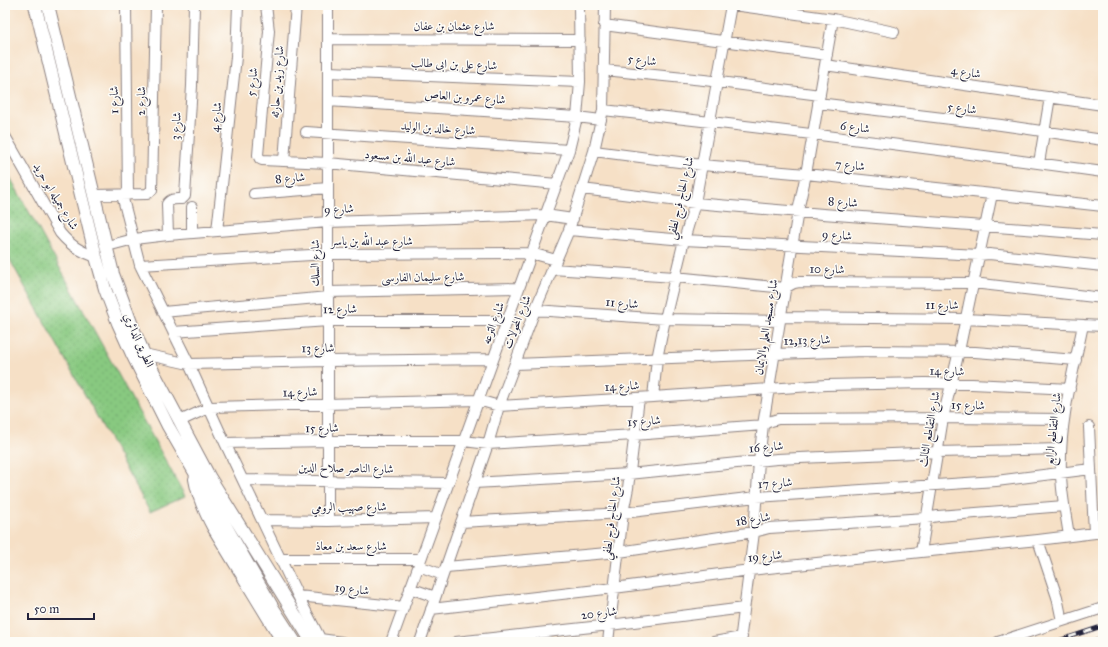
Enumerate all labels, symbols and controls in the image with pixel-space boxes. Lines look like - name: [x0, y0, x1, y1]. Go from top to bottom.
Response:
- street label: شارع عثمان بن عفان: [413, 19, 495, 37]
- street label: شارع زيد بن حارثه: [267, 45, 291, 119]
- street label: شارع 5: [626, 52, 657, 72]
- street label: شارع على بن ابى طالب: [410, 55, 498, 77]
- street label: شارع 4: [950, 63, 982, 85]
- street label: شارع 5: [244, 67, 264, 97]
- street label: شارع 1: [107, 86, 125, 114]
- street label: شارع 2: [134, 86, 152, 116]
- street label: شارع عمرو بن العاص: [424, 87, 506, 111]
- street label: شارع 5: [946, 99, 977, 121]
- street label: شارع 4: [207, 101, 229, 133]
- street label: شارع 3: [168, 111, 188, 141]
- street label: شارع خالد بن الوليد: [400, 118, 476, 142]
- street label: شارع 6: [839, 118, 871, 140]
- street label: شارع عبد الله بن مسعود: [364, 144, 457, 173]
- street label: شارع الحاج فرج لطفي: [664, 155, 701, 242]
- street label: شارع 7: [834, 156, 866, 178]
- street label: شارع جميله ابو حريد: [27, 160, 82, 234]
- street label: شارع 8: [275, 170, 306, 190]
- street label: شارع 8: [827, 194, 859, 214]
- street label: شارع 9: [324, 201, 355, 221]
- street label: شارع 9: [822, 227, 852, 247]
- street label: شارع عبد الله بن ياسر: [329, 231, 413, 252]
- street label: شارع السلك: [308, 239, 326, 287]
- street label: شارع 10: [809, 262, 845, 280]
- street label: شارع سليمان الفارسى: [381, 269, 465, 289]
- street label: شارع مسجد العلم والايمان: [751, 278, 785, 377]
- street label: شارع المحولات: [500, 293, 537, 352]
- street label: شارع 11: [605, 295, 639, 315]
- street label: شارع 11: [926, 298, 959, 316]
- street label: شارع الترعه: [479, 300, 511, 347]
- street label: شارع 12: [323, 302, 357, 320]
- street label: الطريق الدائري: [118, 311, 157, 371]
- street label: شارع 12,13: [783, 332, 831, 352]
- street label: شارع 13: [301, 341, 335, 359]
- street label: شارع 14: [929, 364, 965, 382]
- street label: شارع 14: [604, 378, 640, 398]
- street label: شارع 14: [282, 384, 318, 404]
- street label: شارع التقاطع الثالث: [915, 390, 947, 469]
- street label: شارع التقاطع الرابع: [1042, 392, 1068, 467]
- street label: شارع 15: [951, 398, 985, 416]
- street label: شارع 15: [627, 413, 662, 433]
- street label: شارع 15: [305, 421, 339, 439]
- street label: شارع 16: [748, 439, 784, 459]
- street label: شارع الناصر صلاح الدين: [298, 460, 394, 480]
- street label: شارع الحاج فرج لطفي: [599, 475, 628, 561]
- street label: شارع 17: [757, 475, 793, 495]
- street label: شارع صهيب الرومي: [311, 499, 387, 519]
- street label: شارع 18: [735, 509, 772, 533]
- street label: شارع سعد بن معاذ: [315, 539, 387, 557]
- street label: شارع 19: [747, 547, 783, 569]
- street label: شارع 19: [334, 580, 370, 602]
- scale bar: [28, 595, 94, 621]
- text: 50 m: [34, 602, 59, 616]
- street label: شارع 20: [580, 604, 619, 626]

